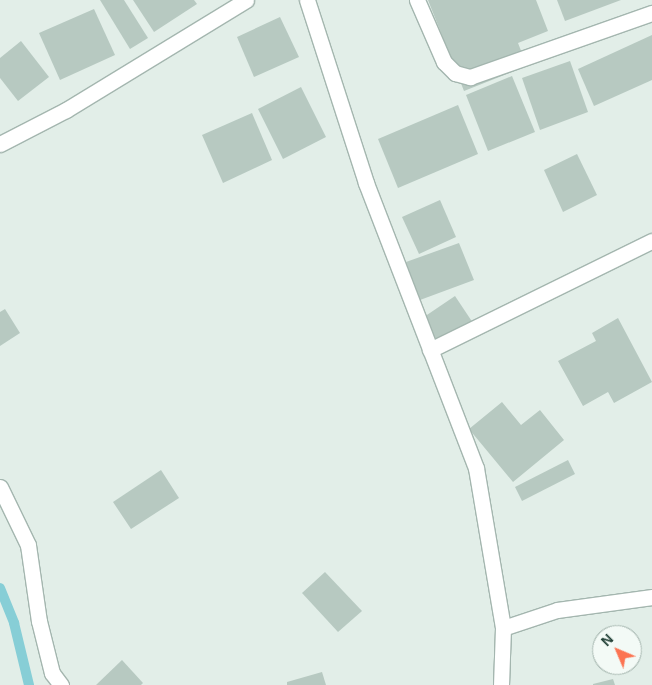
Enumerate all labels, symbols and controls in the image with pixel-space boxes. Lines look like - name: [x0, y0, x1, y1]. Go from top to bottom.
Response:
- north arrow: [592, 625, 642, 675]
- text: N: [598, 631, 616, 649]

